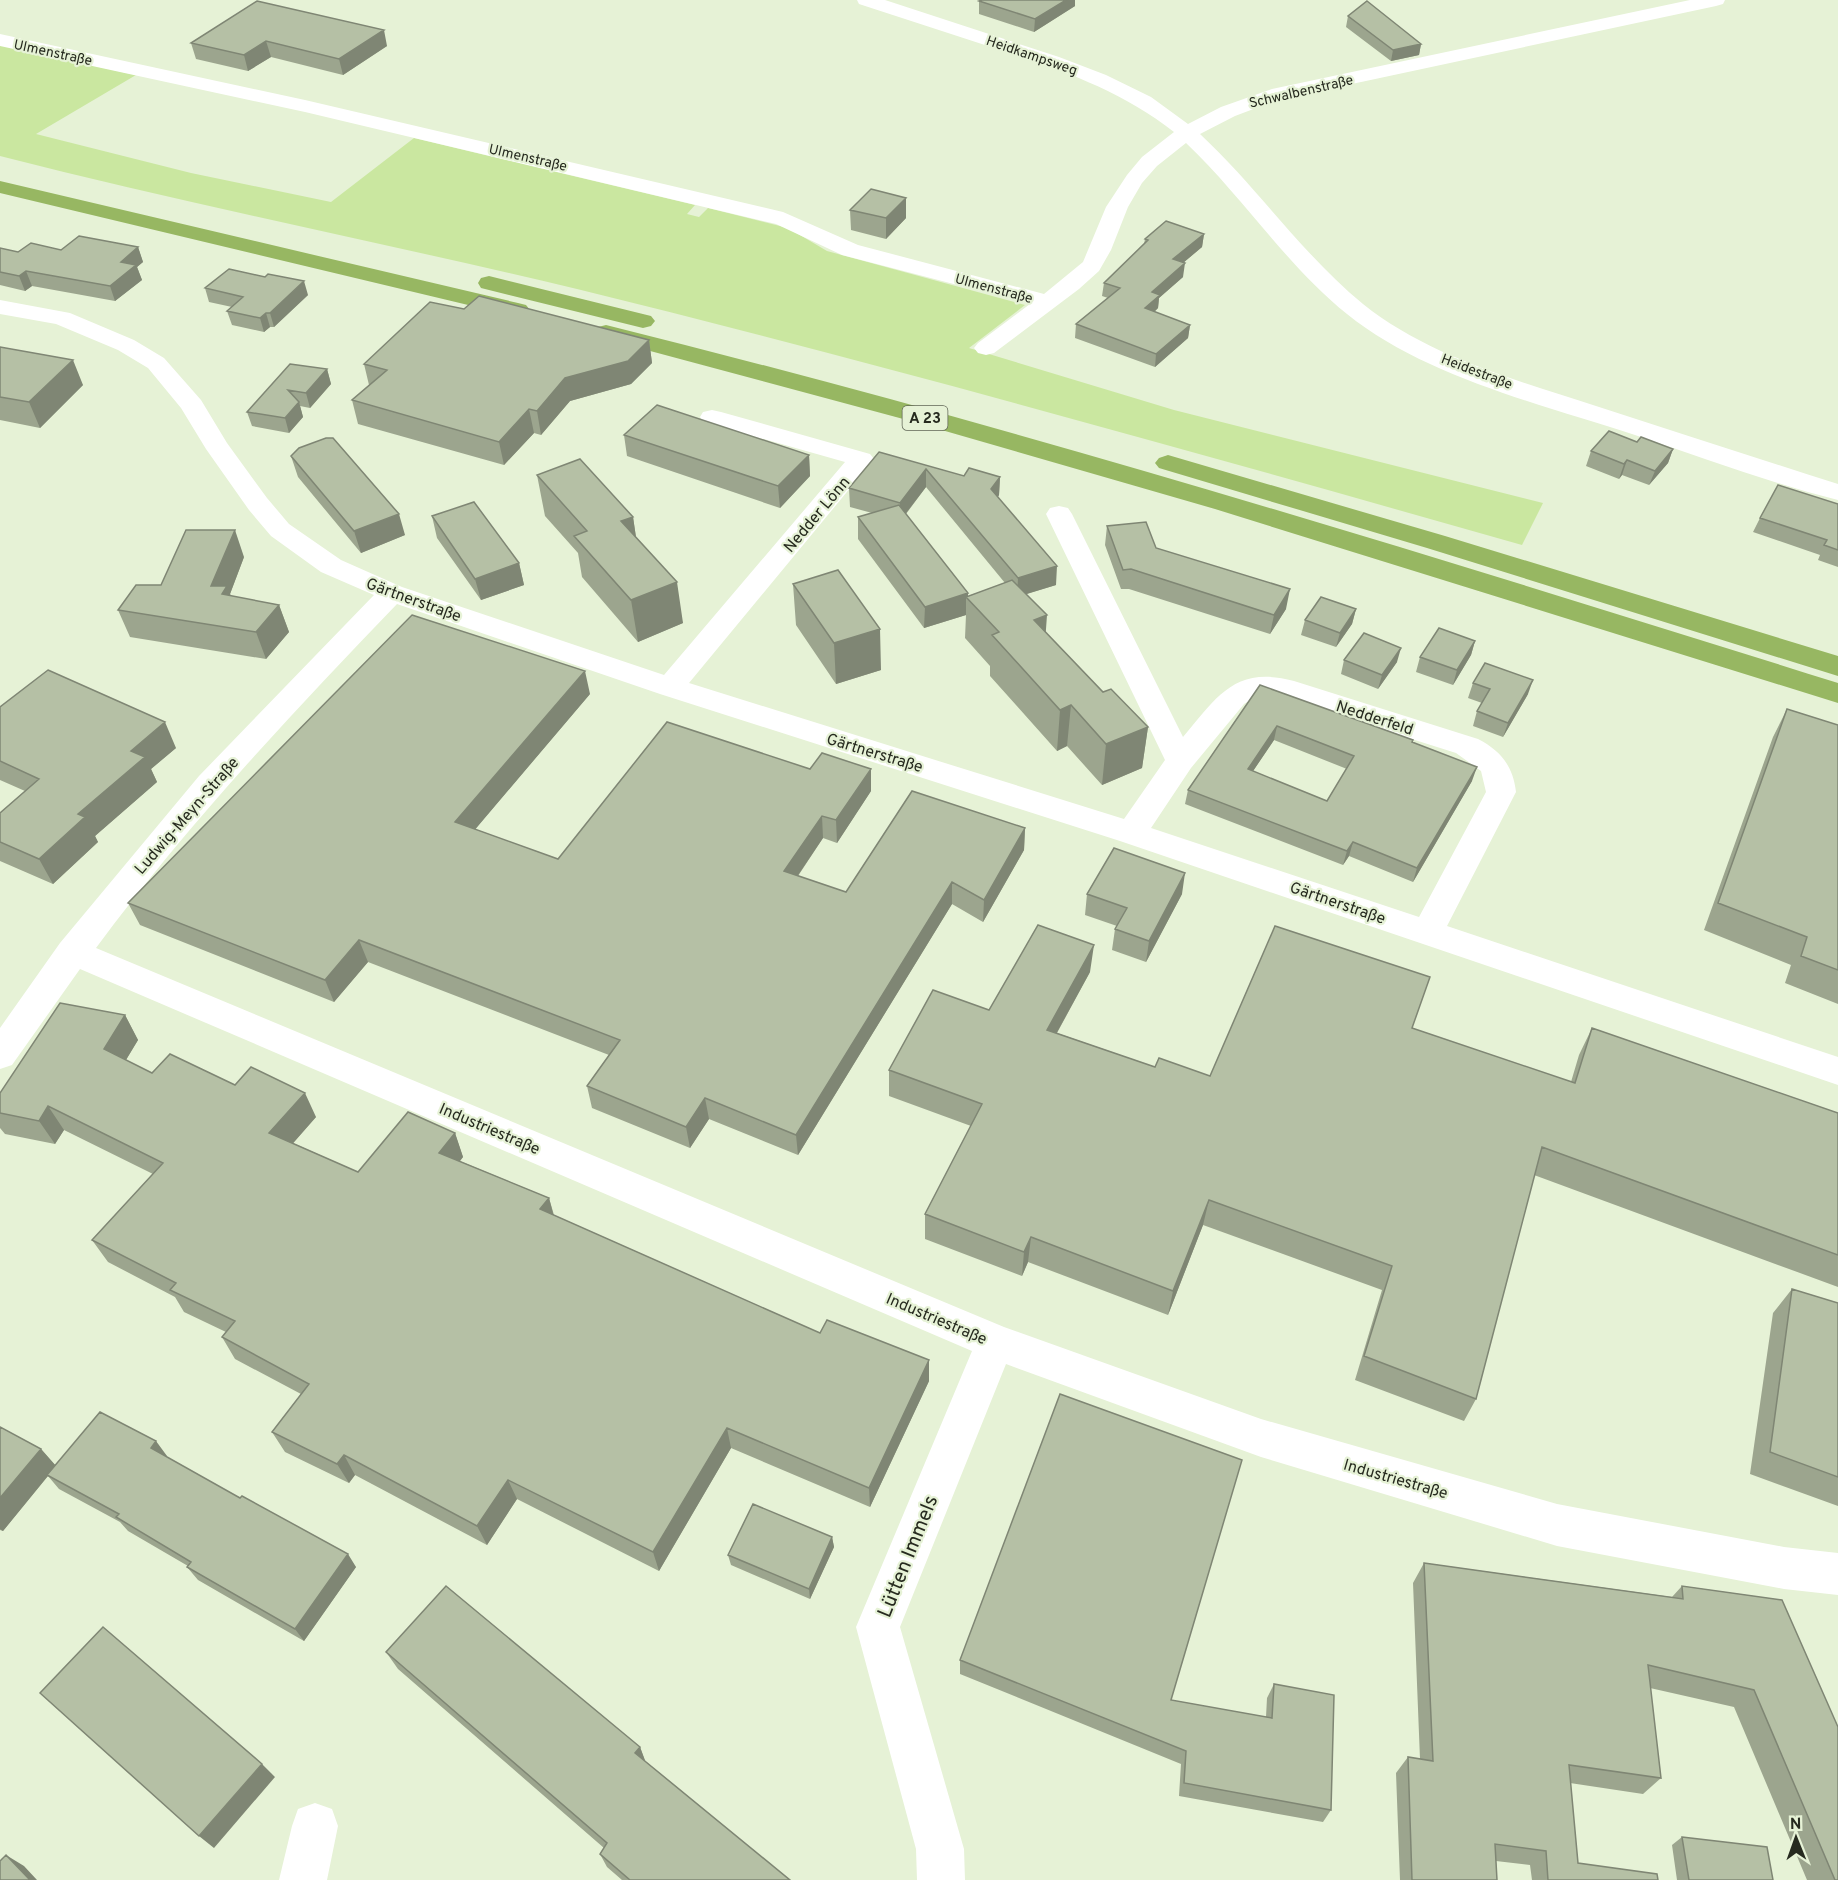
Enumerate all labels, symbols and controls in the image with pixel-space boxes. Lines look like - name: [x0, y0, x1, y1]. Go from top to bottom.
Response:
- street label: Heidkampsweg: [984, 33, 1079, 80]
- street label: Ulmenstraße: [12, 37, 94, 70]
- street label: Schwalbenstraße: [1248, 72, 1355, 113]
- street label: Ulmenstraße: [487, 141, 568, 176]
- street label: Ulmenstraße: [953, 271, 1034, 308]
- street label: Heidestraße: [1438, 351, 1515, 394]
- road number: A 23: [902, 406, 948, 430]
- street label: Nedder Lönn: [780, 473, 855, 557]
- street label: Gärtnerstraße: [363, 574, 464, 627]
- street label: Nedderfeld: [1333, 697, 1416, 741]
- street label: Gärtnerstraße: [824, 730, 925, 778]
- street label: Ludwig-Meyn-Straße: [131, 753, 244, 879]
- street label: Gärtnerstraße: [1287, 878, 1388, 930]
- street label: Industriestraße: [436, 1100, 543, 1160]
- street label: Industriestraße: [883, 1290, 990, 1350]
- street label: Industriestraße: [1341, 1455, 1450, 1504]
- street label: Lütten Immels: [873, 1492, 945, 1622]
- north arrow: [1766, 1808, 1826, 1868]
- text: N: [1790, 1815, 1802, 1835]

